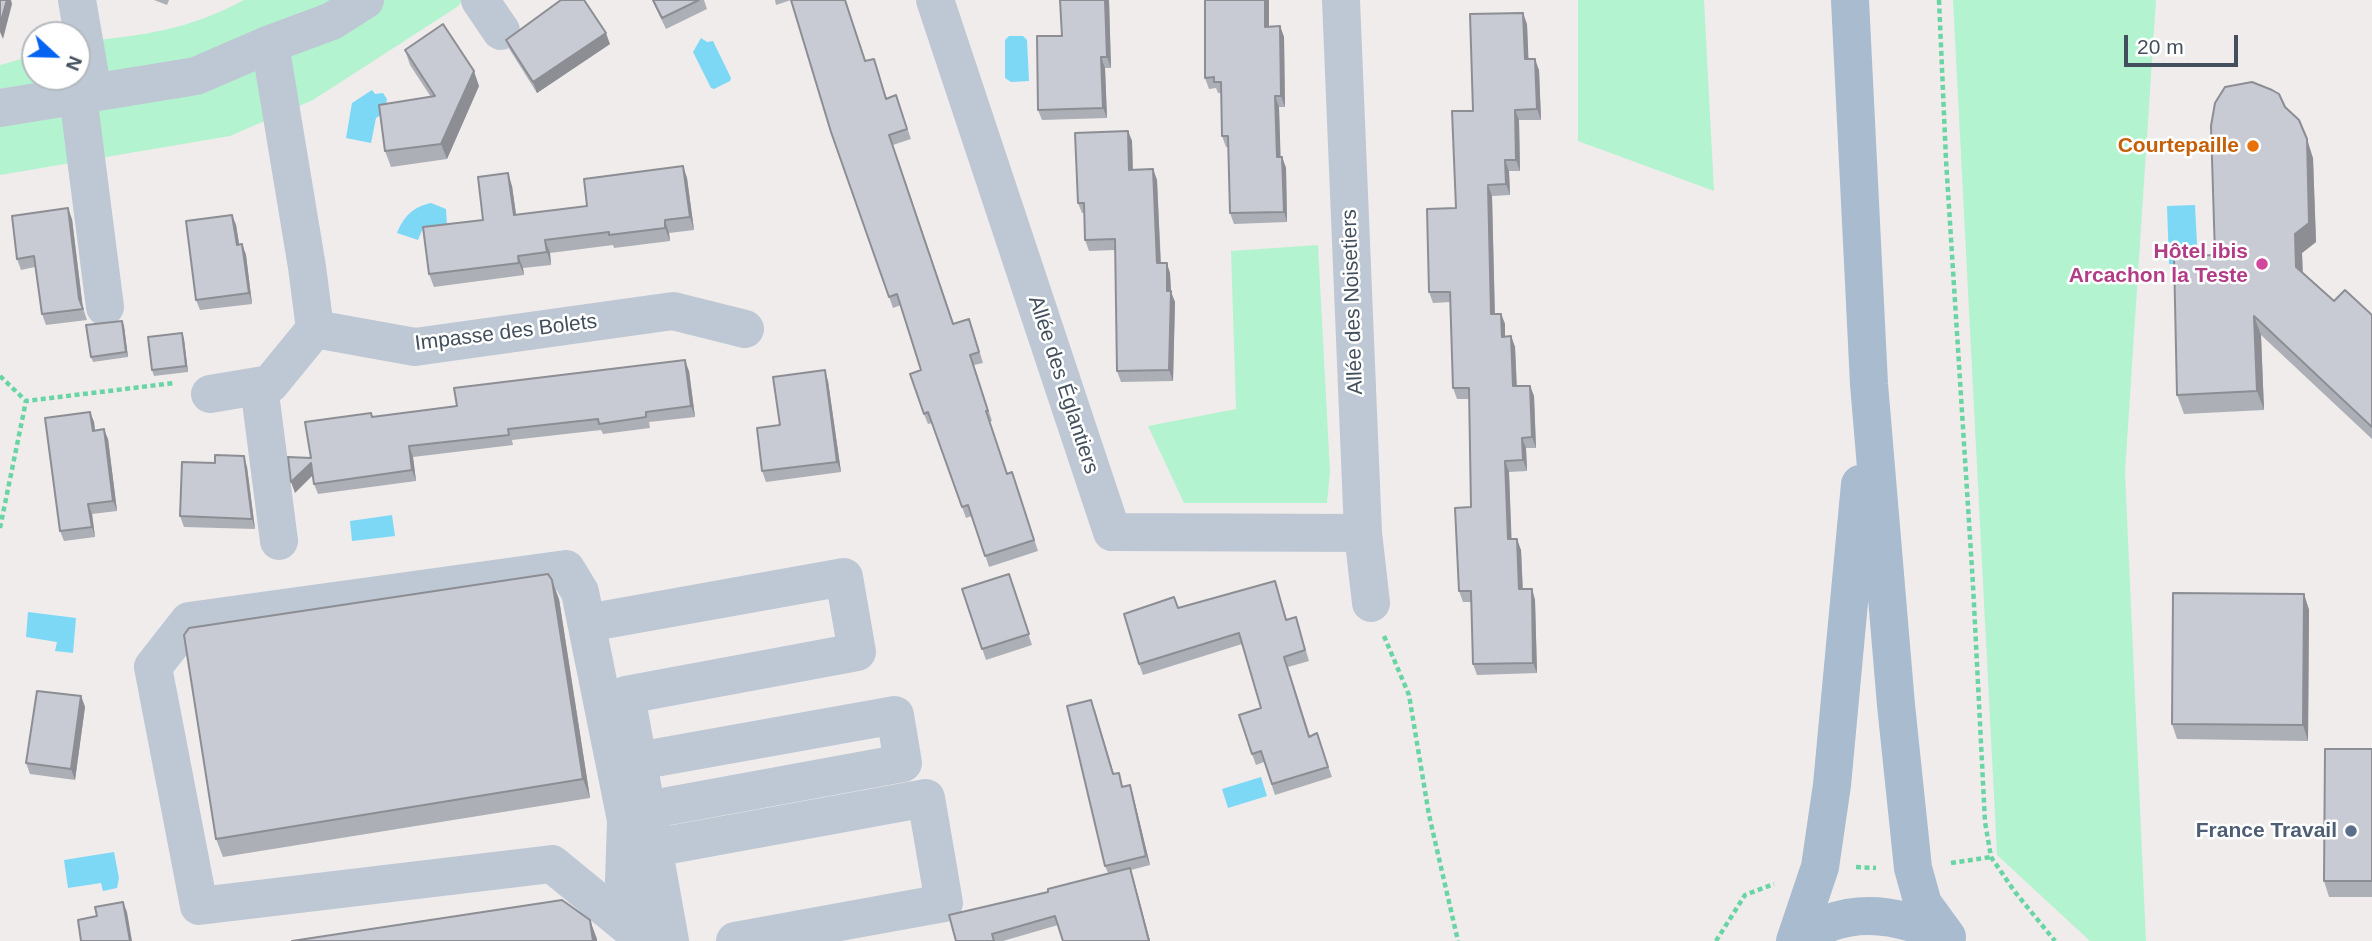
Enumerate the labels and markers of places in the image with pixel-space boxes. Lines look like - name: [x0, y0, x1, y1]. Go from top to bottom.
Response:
- place label: Courtepaille: [2118, 133, 2239, 159]
- marker: Courtepaille: [2245, 138, 2261, 154]
- place label: Hôtel ibis Arcachon la Teste: [2069, 239, 2248, 289]
- marker: Hôtel ibis Arcachon la Teste: [2254, 256, 2270, 272]
- place label: France Travail: [2196, 818, 2337, 844]
- marker: France Travail: [2343, 823, 2359, 839]

